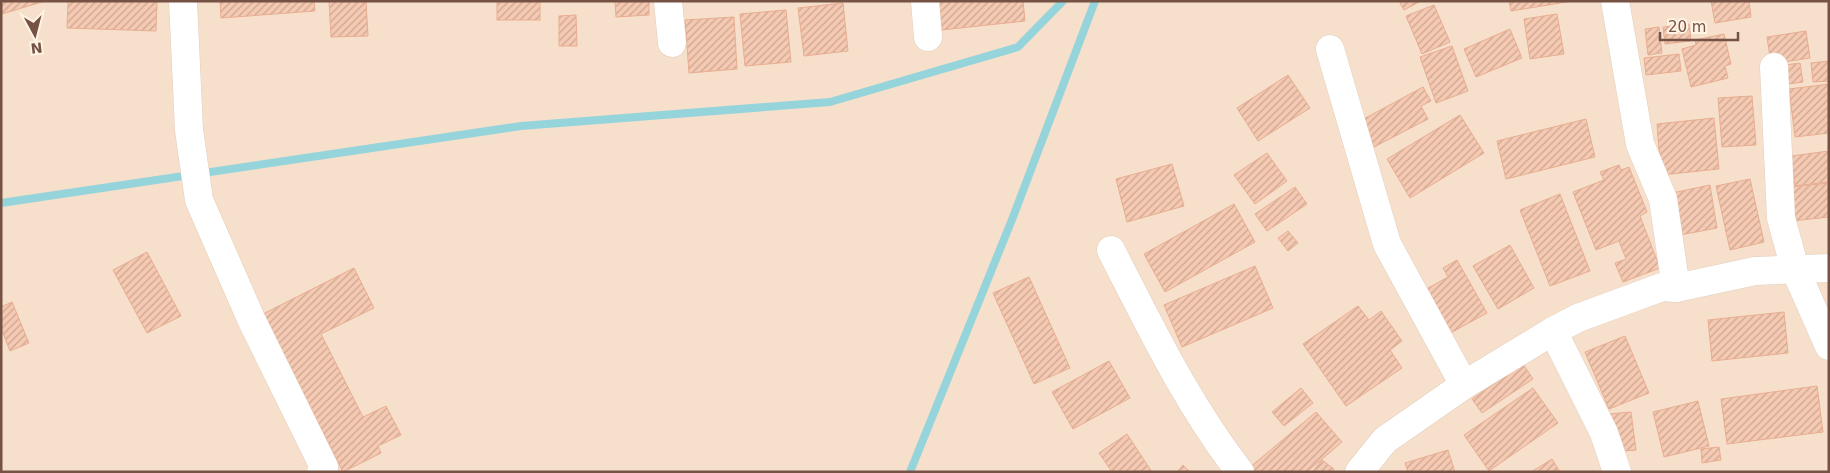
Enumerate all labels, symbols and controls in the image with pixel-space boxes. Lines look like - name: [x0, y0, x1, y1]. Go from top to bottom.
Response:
- north arrow: [10, 10, 60, 60]
- scale bar: [1660, 10, 1738, 42]
- text: 20 m: [1668, 18, 1706, 36]
- text: N: [30, 39, 43, 57]

